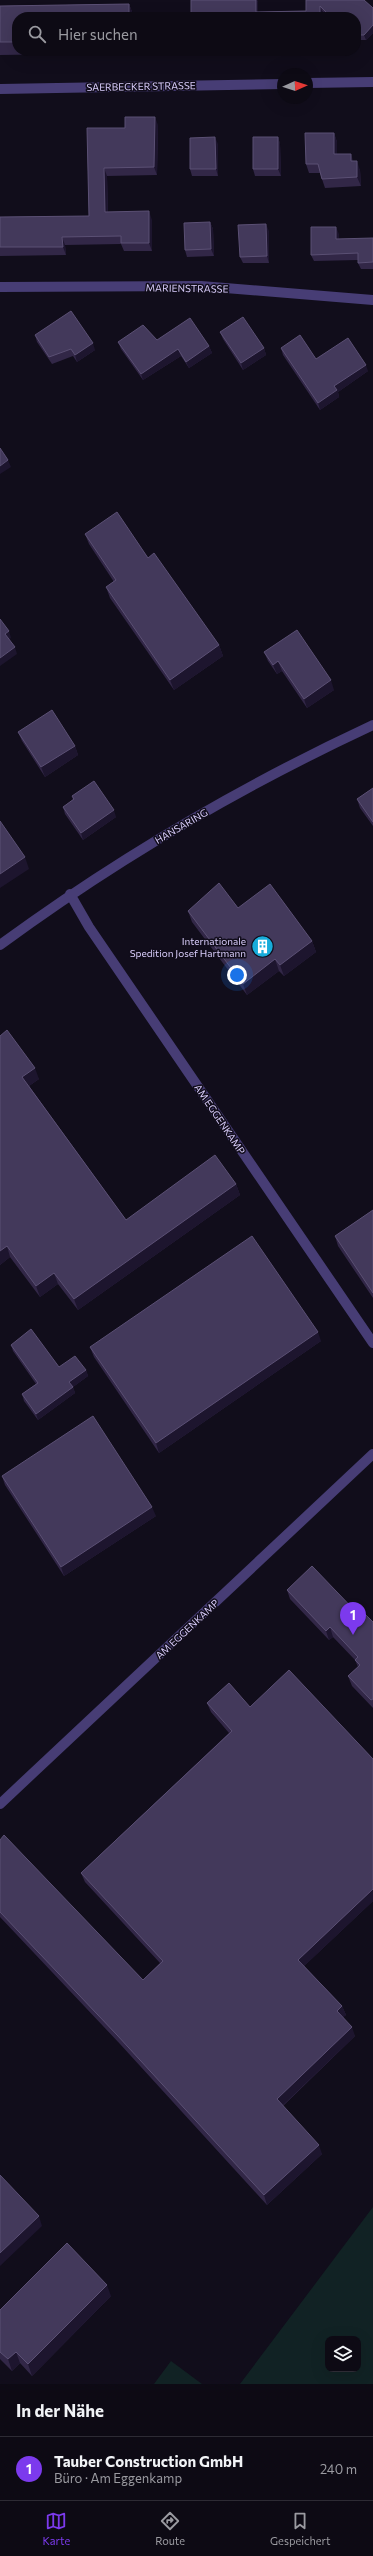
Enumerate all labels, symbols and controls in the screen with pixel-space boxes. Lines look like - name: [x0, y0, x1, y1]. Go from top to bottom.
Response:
- search box: [12, 12, 361, 56]
- icon: search: [26, 23, 48, 45]
- text: Hier suchen: [58, 25, 138, 43]
- north arrow: [277, 68, 313, 104]
- street label: SAERBECKER STRASSE: [86, 79, 196, 93]
- street label: MARIENSTRASSE: [145, 281, 229, 295]
- street label: HANSARING: [152, 806, 210, 846]
- building icon: Internationale Spedition Josef Hartmann: [249, 934, 275, 960]
- place label: Internationale Spedition Josef Hartmann: [130, 935, 246, 959]
- your location: [227, 965, 247, 985]
- street label: AM EGGENKAMP: [192, 1082, 248, 1156]
- street label: AM EGGENKAMP: [153, 1597, 221, 1661]
- pin: 1: [340, 1602, 366, 1635]
- map controls: [325, 2336, 361, 2372]
- button: layers: [325, 2336, 361, 2372]
- text: In der Nähe: [16, 2400, 104, 2421]
- text: Tauber Construction GmbH: [54, 2452, 243, 2470]
- text: 1: [26, 2461, 32, 2477]
- text: 240 m: [320, 2461, 357, 2477]
- text: Büro · Am Eggenkamp: [54, 2470, 182, 2486]
- tab: Karte: [42, 2510, 70, 2547]
- tab: Route: [155, 2510, 185, 2547]
- tab: Gespeichert: [270, 2510, 331, 2547]

